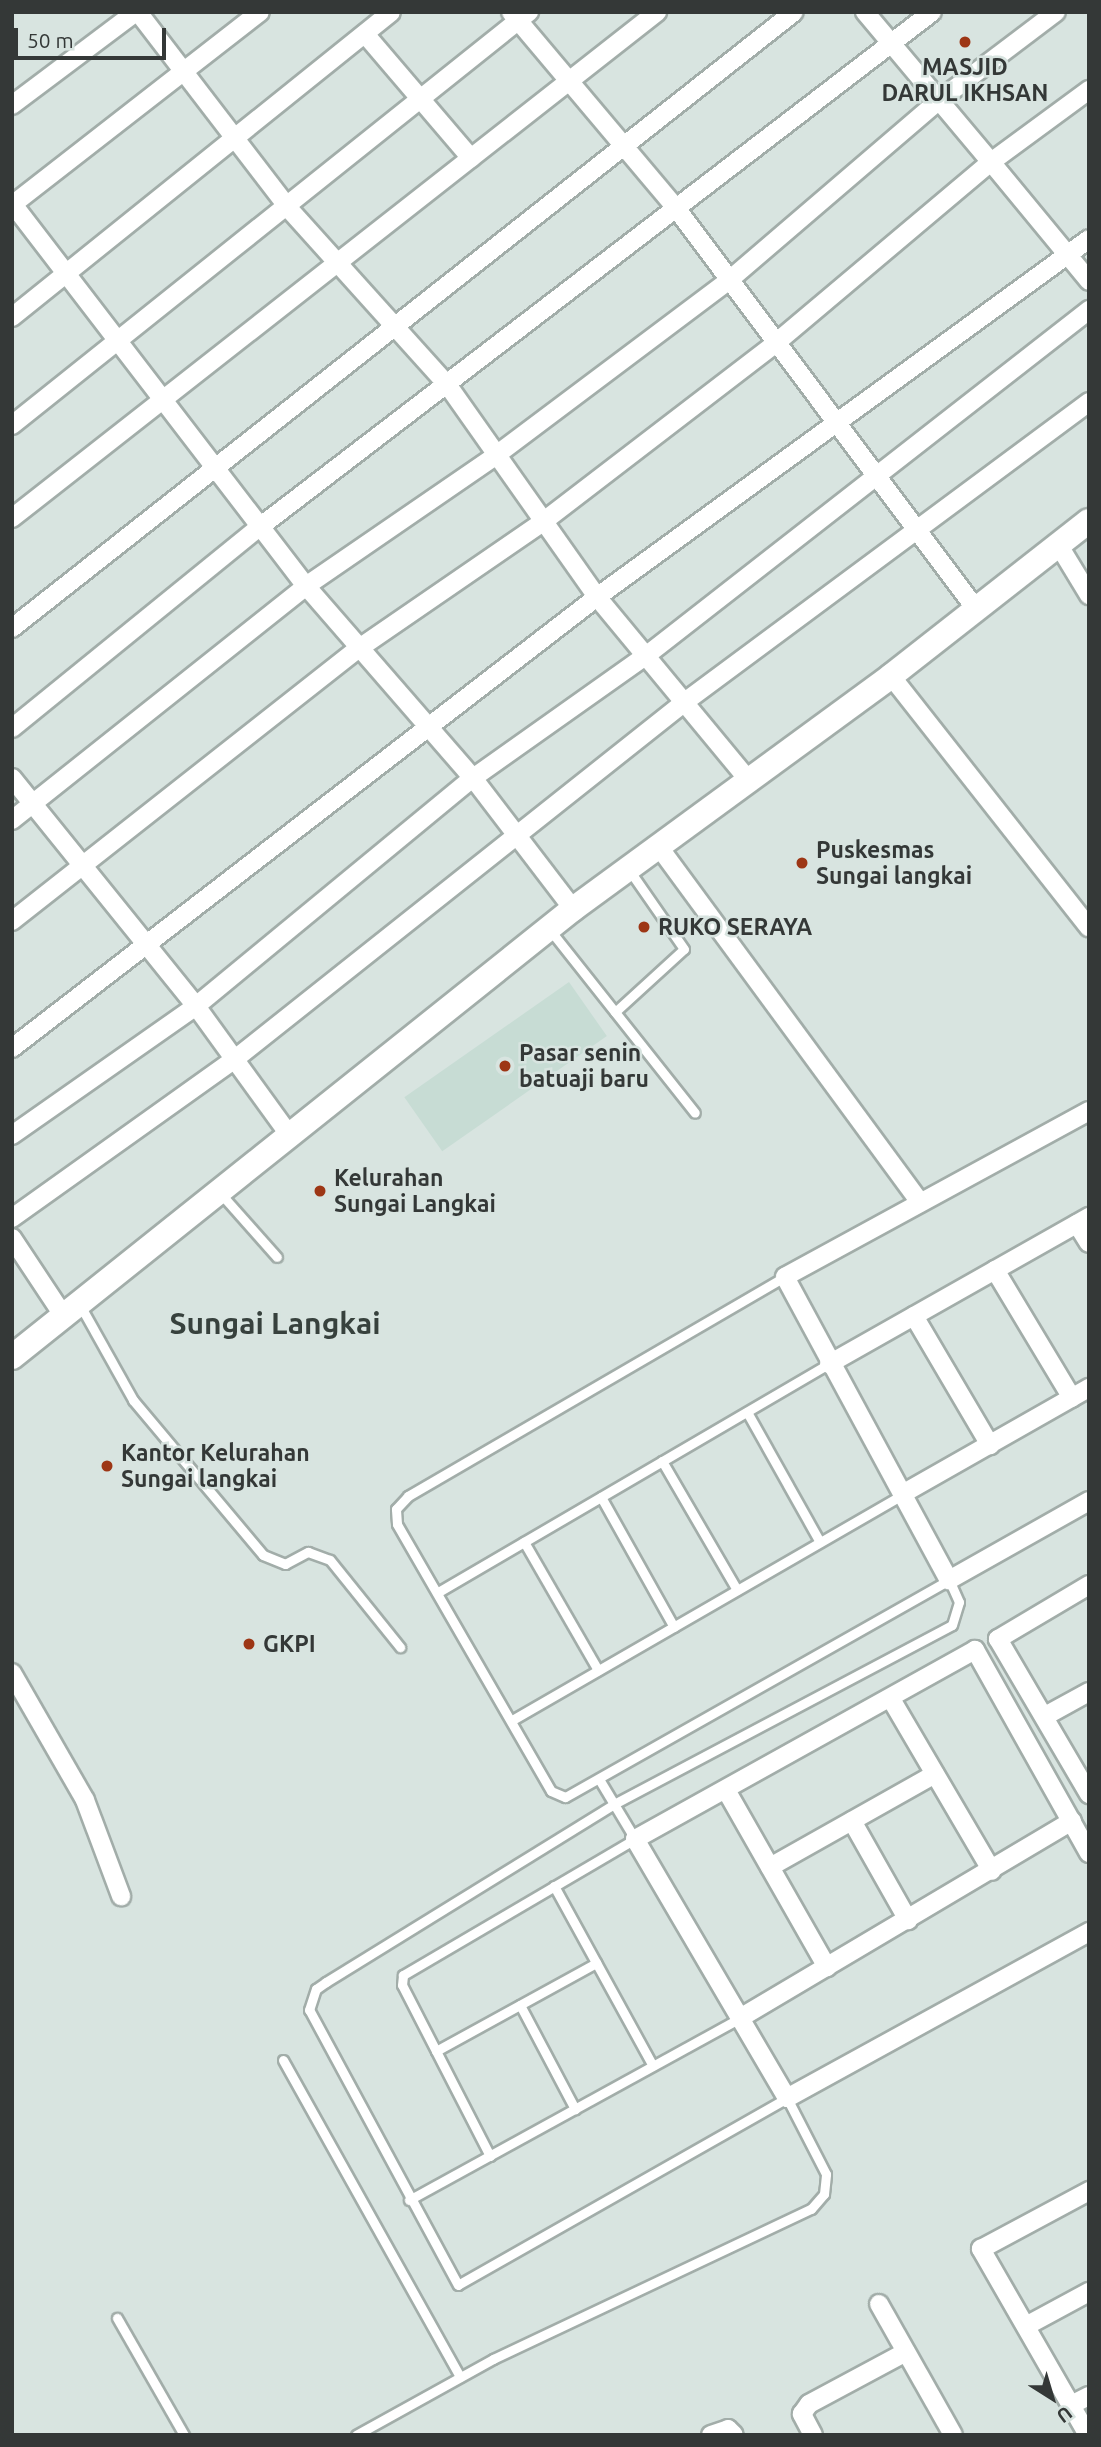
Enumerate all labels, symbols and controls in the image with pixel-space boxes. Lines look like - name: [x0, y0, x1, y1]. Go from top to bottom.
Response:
- scale bar: [18, 14, 170, 58]
- text: 50 m: [27, 28, 74, 52]
- marker: MASJID DARUL IKHSAN: [957, 34, 973, 50]
- place label: MASJID DARUL IKHSAN: [882, 53, 1048, 107]
- place label: Puskesmas Sungai langkai: [816, 836, 972, 890]
- marker: Puskesmas Sungai langkai: [794, 855, 810, 871]
- place label: RUKO SERAYA: [658, 913, 812, 941]
- marker: RUKO SERAYA: [636, 919, 652, 935]
- place label: Pasar senin batuaji baru: [519, 1039, 649, 1093]
- marker: Pasar senin batuaji baru: [497, 1058, 513, 1074]
- place label: Kelurahan Sungai Langkai: [334, 1164, 496, 1218]
- marker: Kelurahan Sungai Langkai: [312, 1183, 328, 1199]
- district label: Sungai Langkai: [169, 1305, 381, 1341]
- place label: Kantor Kelurahan Sungai langkai: [121, 1439, 310, 1493]
- marker: Kantor Kelurahan Sungai langkai: [99, 1458, 115, 1474]
- place label: GKPI: [263, 1630, 316, 1658]
- marker: GKPI: [241, 1636, 257, 1652]
- north arrow: [1017, 2363, 1087, 2433]
- text: U: [1053, 2402, 1077, 2428]

